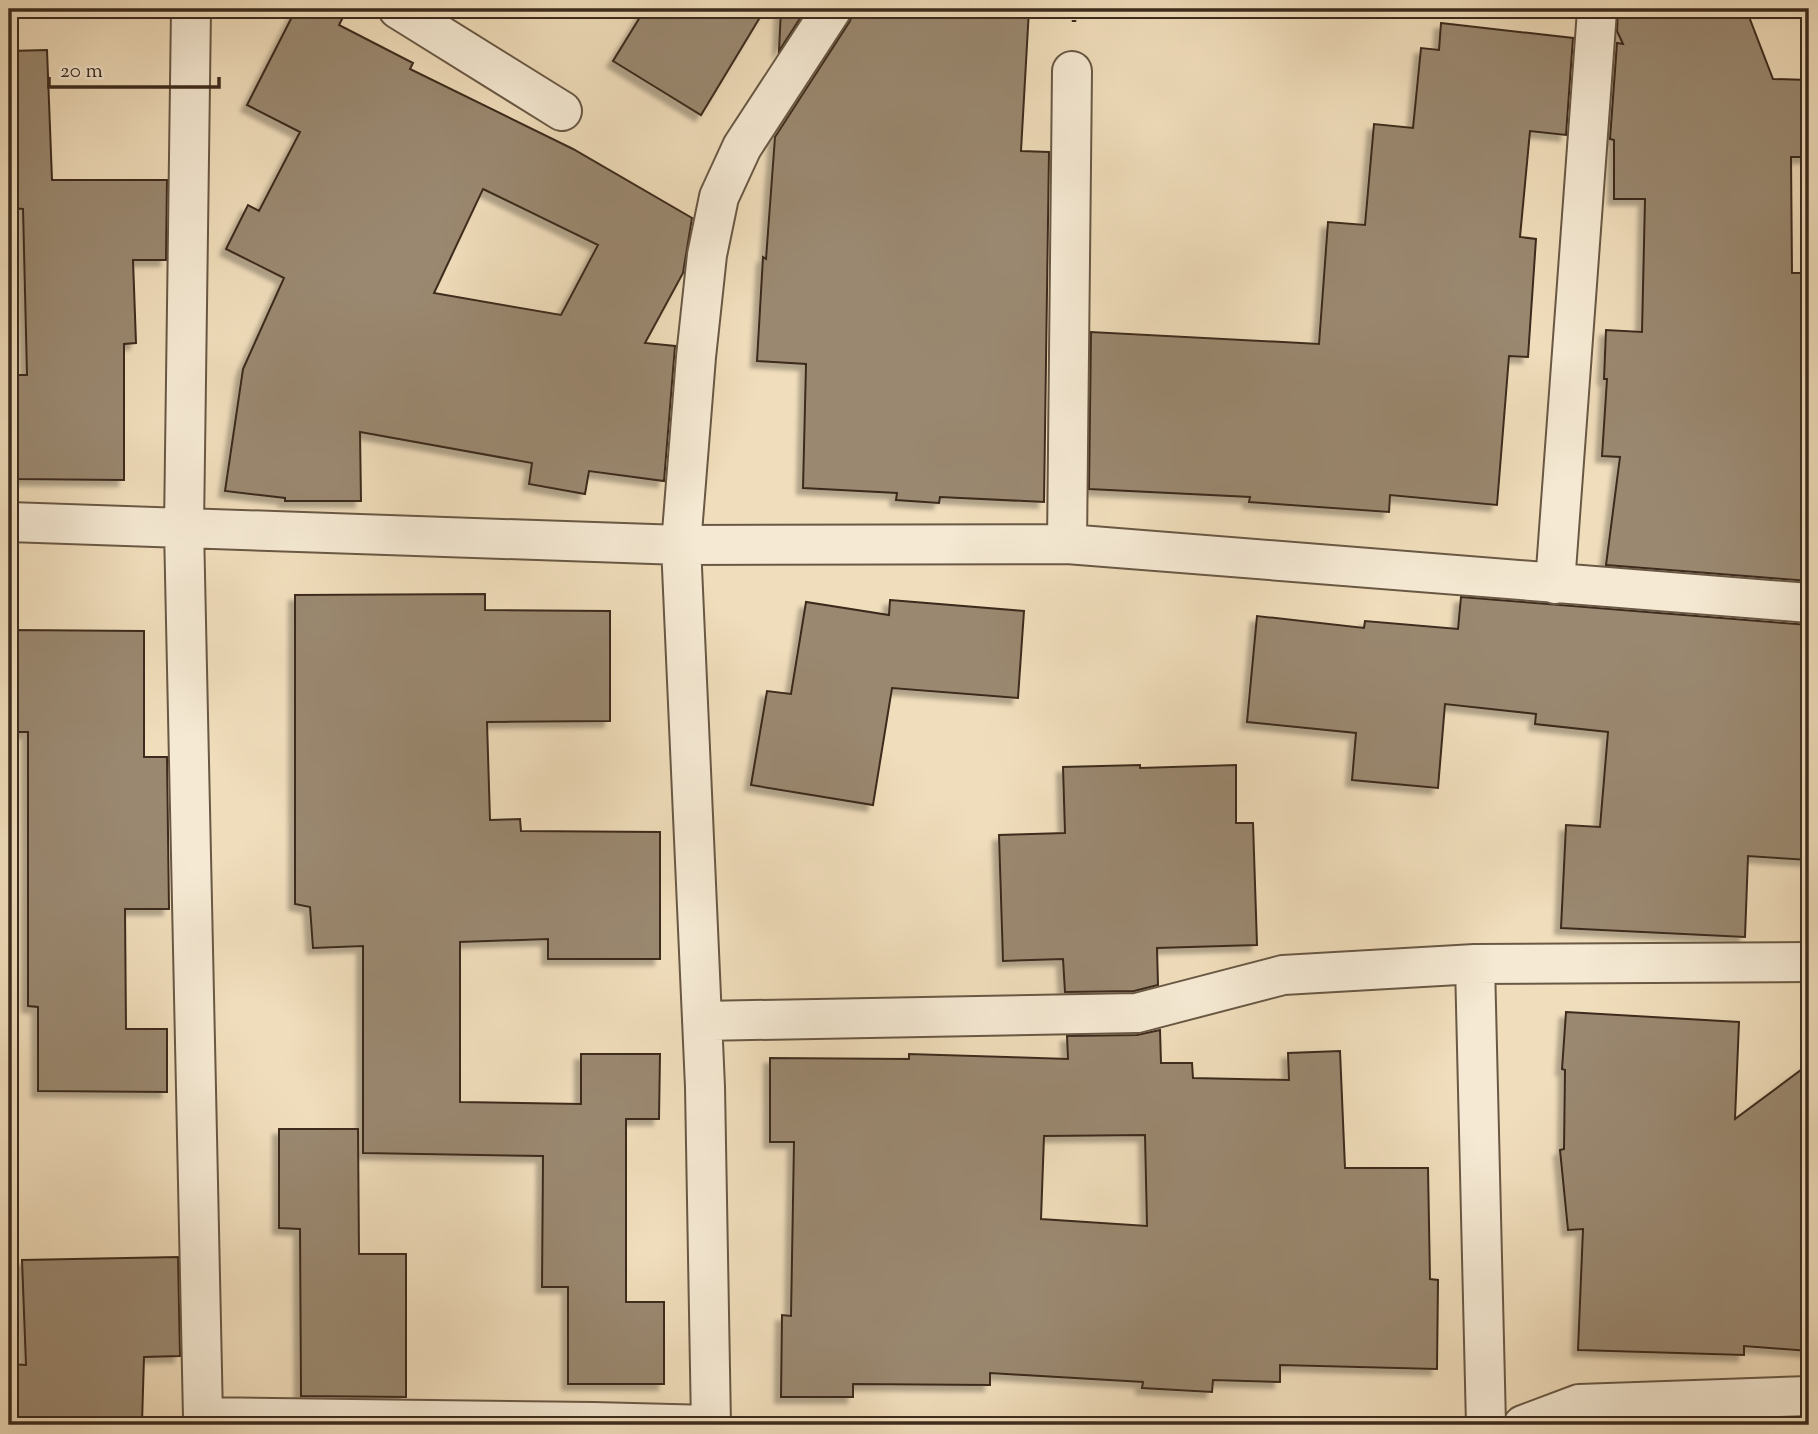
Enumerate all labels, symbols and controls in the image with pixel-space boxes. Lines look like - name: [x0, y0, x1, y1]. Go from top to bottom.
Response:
- scale bar: [49, 46, 219, 90]
- text: 20 m: [60, 57, 103, 87]

